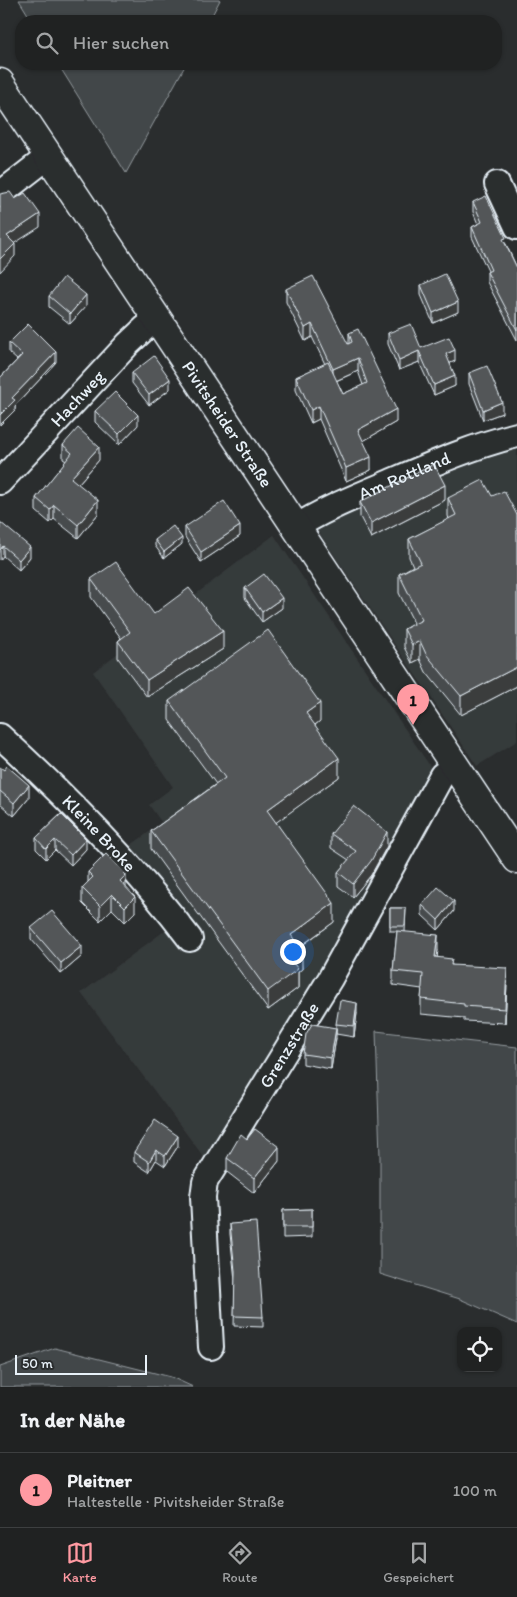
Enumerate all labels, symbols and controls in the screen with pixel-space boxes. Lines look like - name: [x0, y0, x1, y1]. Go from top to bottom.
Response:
- search box: [15, 15, 502, 70]
- icon: search: [33, 29, 61, 57]
- text: Hier suchen: [73, 31, 169, 54]
- street label: Pivitsheider Straße: [177, 357, 277, 492]
- street label: Hachweg: [46, 365, 110, 431]
- street label: Am Rottland: [355, 447, 454, 505]
- pin: 1: [397, 684, 429, 725]
- street label: Kleine Broke: [57, 790, 141, 876]
- your location: [280, 939, 306, 965]
- street label: Grenzstraße: [255, 998, 324, 1092]
- map controls: [457, 1327, 502, 1372]
- button: locate: [457, 1327, 502, 1372]
- scale bar: [15, 1352, 148, 1375]
- text: 50 m: [22, 1355, 53, 1372]
- text: In der Nähe: [20, 1407, 125, 1432]
- text: Pleitner: [67, 1469, 132, 1492]
- text: 1: [32, 1481, 40, 1500]
- text: 100 m: [453, 1481, 497, 1500]
- text: Haltestelle · Pivitsheider Straße: [67, 1492, 284, 1511]
- tab: Karte: [63, 1539, 97, 1586]
- tab: Route: [222, 1539, 257, 1586]
- tab: Gespeichert: [383, 1539, 454, 1586]

